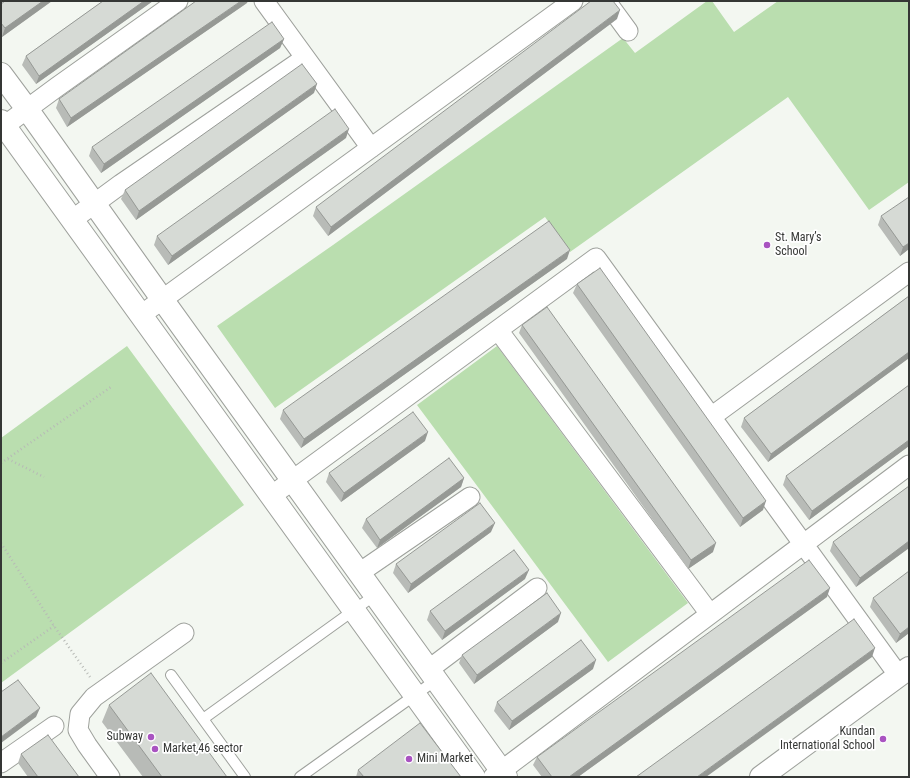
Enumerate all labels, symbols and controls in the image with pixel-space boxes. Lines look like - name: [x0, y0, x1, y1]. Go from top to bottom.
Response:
- place label: St. Mary’s School: [775, 231, 822, 259]
- marker: St. Mary’s School: [762, 240, 772, 250]
- place label: Kundan International School: [780, 725, 875, 753]
- place label: Subway: [107, 730, 143, 744]
- marker: Subway: [146, 732, 156, 742]
- marker: Kundan International School: [878, 734, 888, 744]
- place label: Market,46 sector: [163, 742, 243, 756]
- marker: Market,46 sector: [150, 744, 160, 754]
- place label: Mini Market: [417, 752, 473, 766]
- marker: Mini Market: [404, 754, 414, 764]

